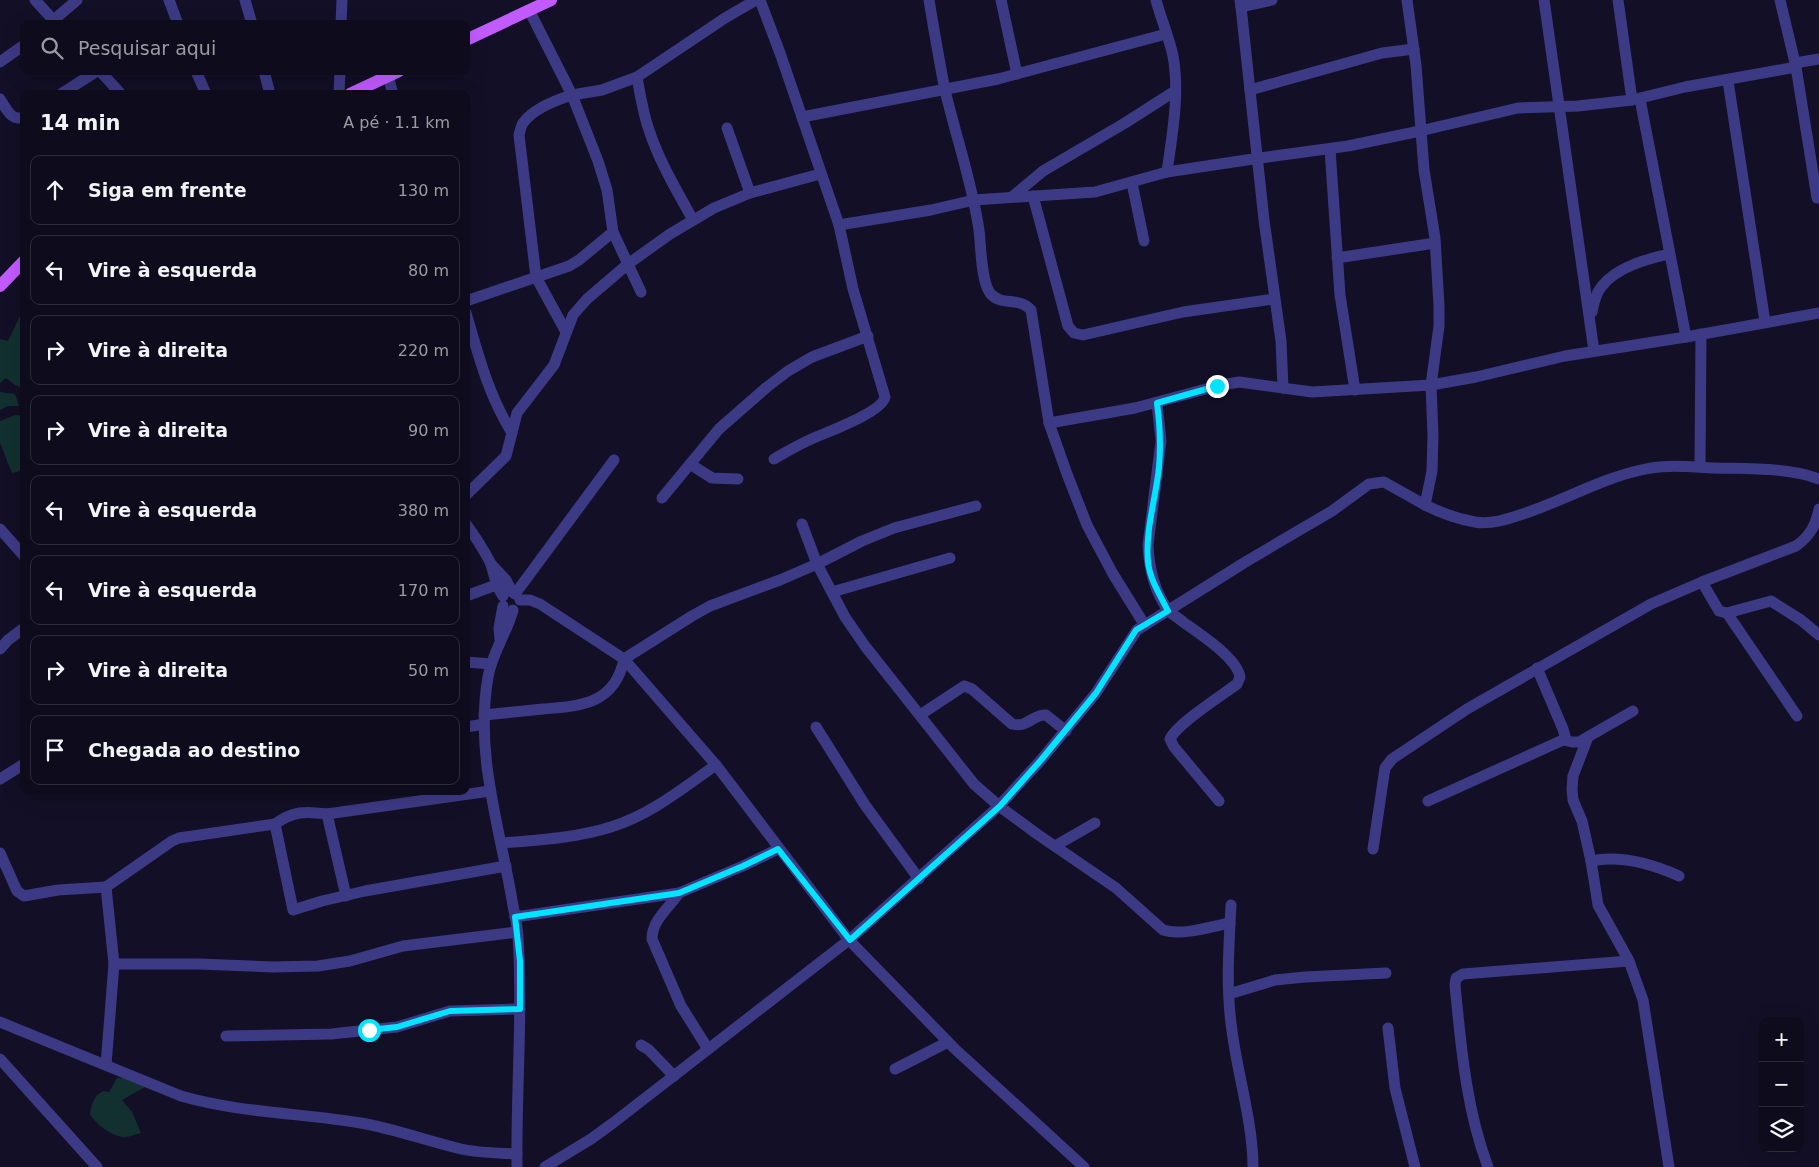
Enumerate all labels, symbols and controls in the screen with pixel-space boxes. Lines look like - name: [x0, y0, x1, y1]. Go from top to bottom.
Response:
- search box: [20, 20, 470, 75]
- icon: search: [38, 34, 66, 62]
- text: Pesquisar aqui: [78, 37, 216, 59]
- text: 14 min: [40, 111, 121, 135]
- text: A pé · 1.1 km: [343, 113, 450, 132]
- icon: ahead: [41, 176, 69, 204]
- text: Siga em frente: [88, 179, 247, 201]
- text: 130 m: [398, 181, 449, 200]
- icon: left: [41, 256, 69, 284]
- text: Vire à esquerda: [88, 259, 257, 281]
- text: 80 m: [408, 261, 449, 280]
- icon: right: [41, 336, 69, 364]
- text: Vire à direita: [88, 339, 228, 361]
- text: 220 m: [398, 341, 449, 360]
- route end: [1206, 375, 1229, 398]
- icon: right: [41, 416, 69, 444]
- text: Vire à direita: [88, 419, 228, 441]
- text: 90 m: [408, 421, 449, 440]
- icon: left: [41, 496, 69, 524]
- text: Vire à esquerda: [88, 499, 257, 521]
- text: 380 m: [398, 501, 449, 520]
- icon: left: [41, 576, 69, 604]
- text: Vire à esquerda: [88, 579, 257, 601]
- text: 170 m: [398, 581, 449, 600]
- icon: right: [41, 656, 69, 684]
- text: Vire à direita: [88, 659, 228, 681]
- text: 50 m: [408, 661, 449, 680]
- icon: arrive: [41, 736, 69, 764]
- text: Chegada ao destino: [88, 739, 300, 761]
- map controls: [1759, 1017, 1804, 1152]
- button: +: [1759, 1017, 1804, 1062]
- route start: [358, 1019, 381, 1042]
- button: −: [1759, 1062, 1804, 1107]
- button: layers: [1759, 1107, 1804, 1152]

